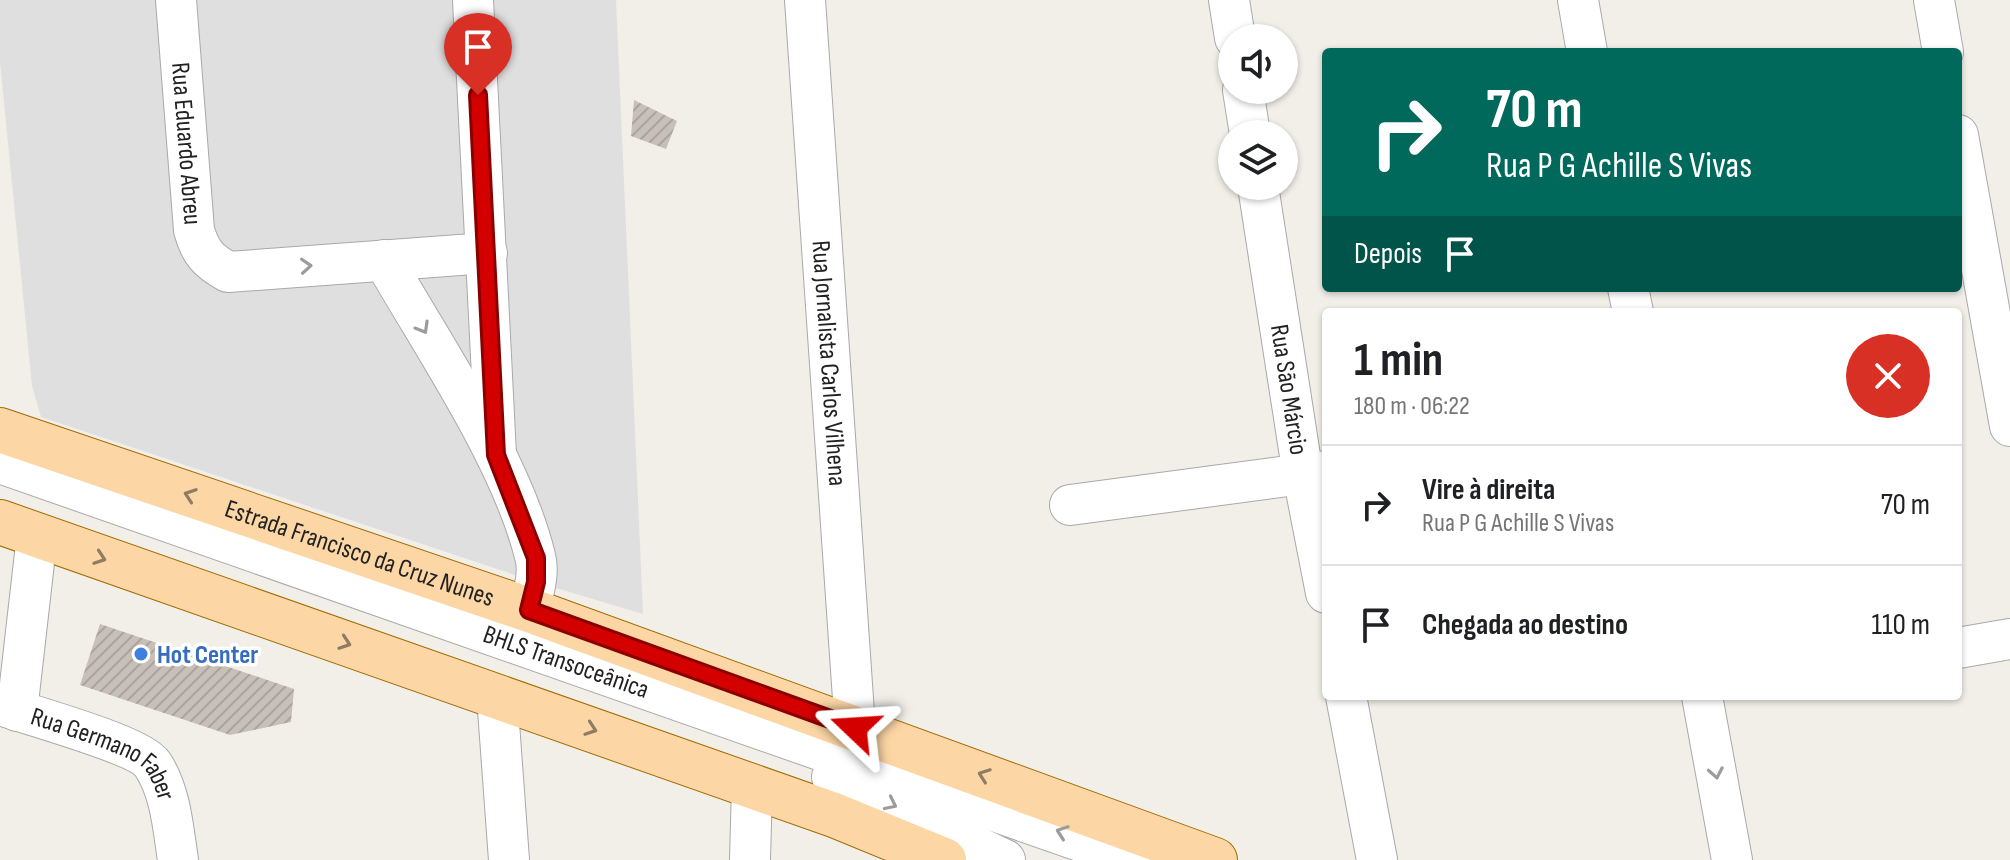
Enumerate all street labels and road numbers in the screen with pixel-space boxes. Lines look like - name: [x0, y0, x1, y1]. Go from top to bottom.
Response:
- street label: Rua Eduardo Abreu: [164, 61, 208, 226]
- street label: Rua Jornalista Carlos Vilhena: [805, 239, 852, 487]
- street label: Rua São Márcio: [1263, 322, 1314, 457]
- street label: Estrada Francisco da Cruz Nunes: [221, 494, 498, 614]
- street label: BHLS Transoceânica: [479, 619, 653, 706]
- street label: Rua Germano Faber: [27, 702, 181, 804]

